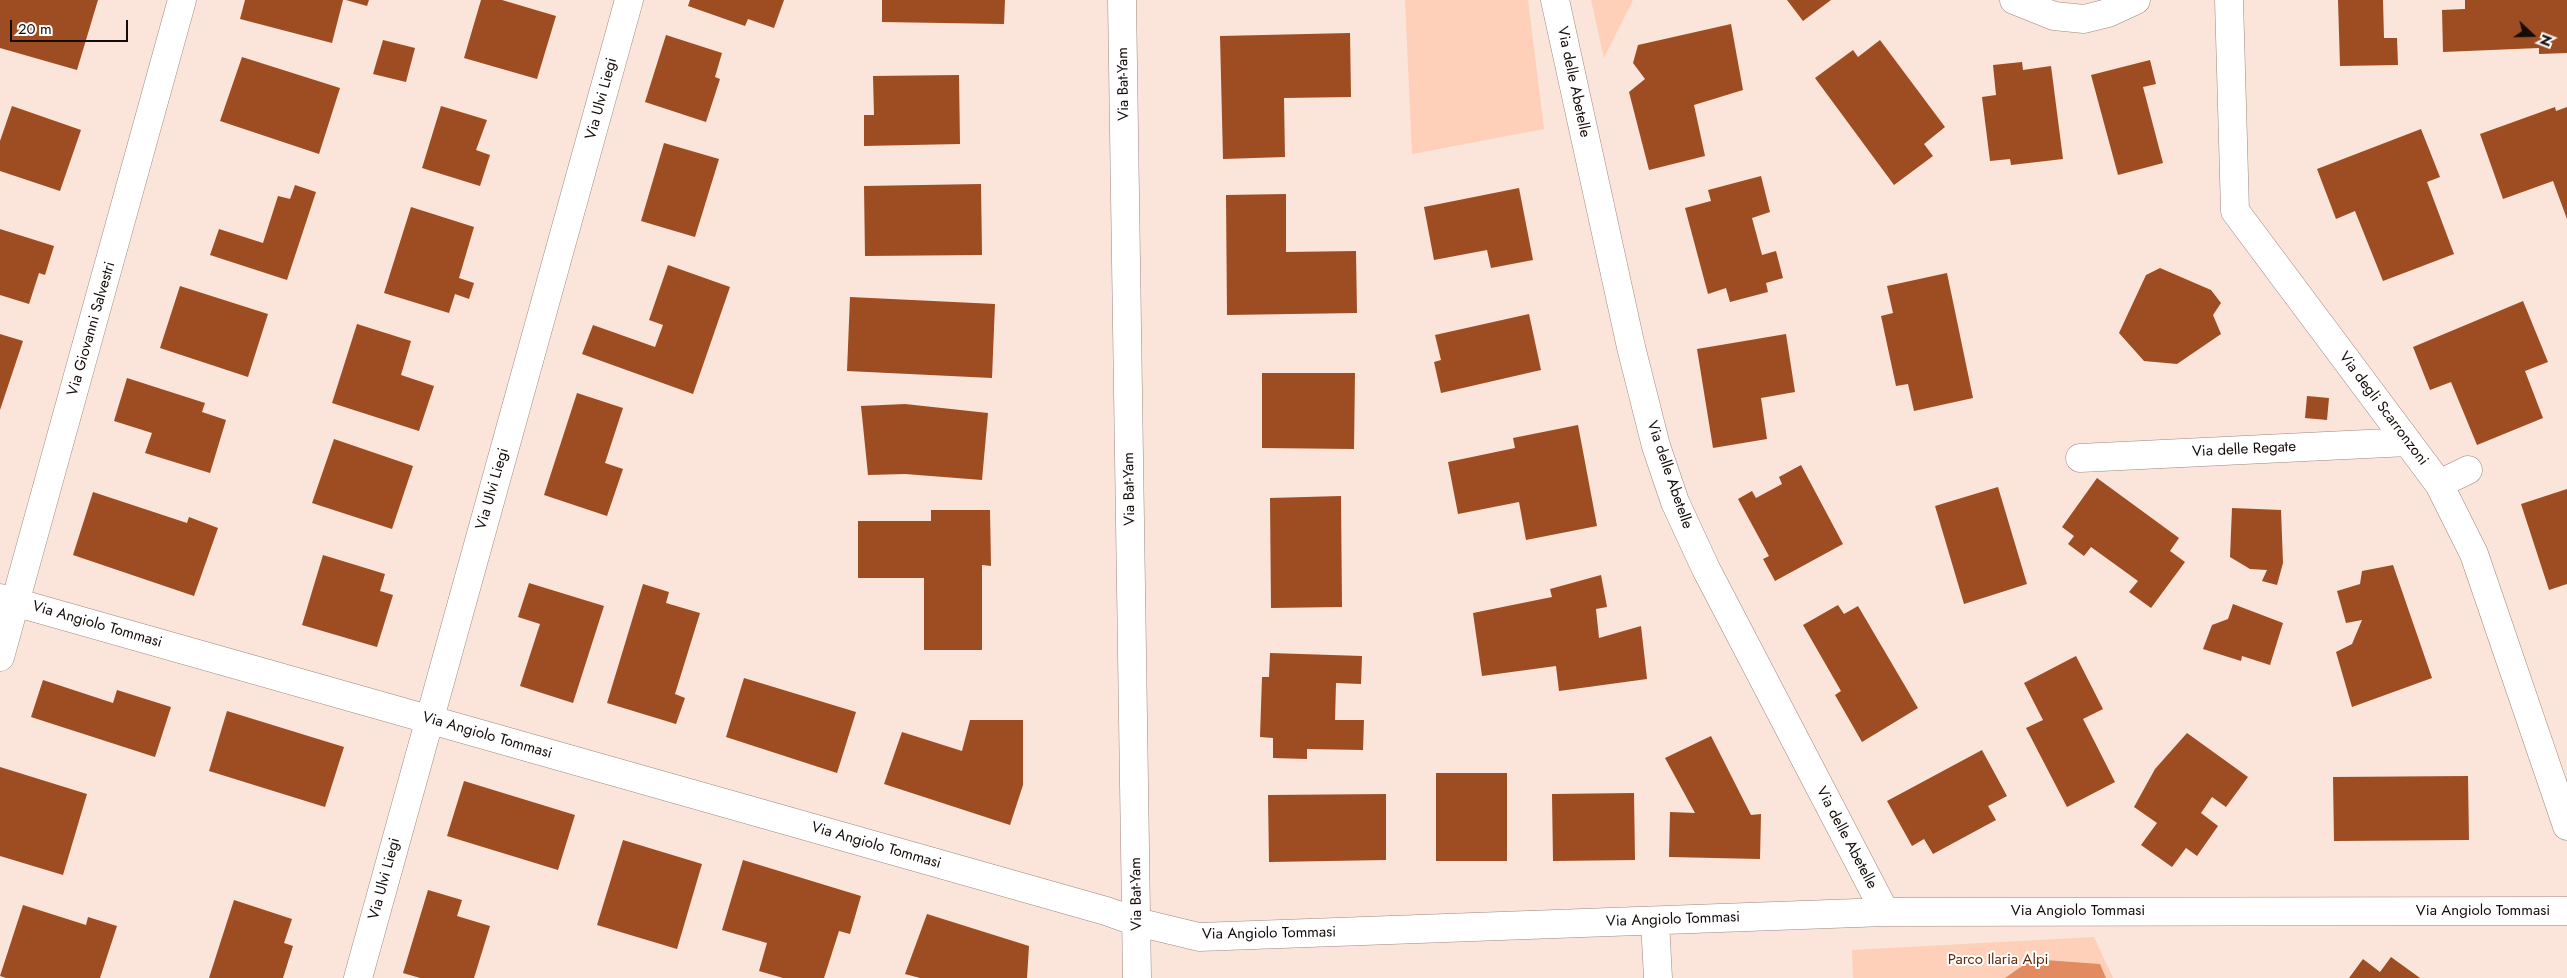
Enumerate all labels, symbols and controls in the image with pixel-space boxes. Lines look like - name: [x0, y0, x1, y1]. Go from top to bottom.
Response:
- scale bar: [12, 10, 130, 42]
- north arrow: [2507, 10, 2557, 60]
- text: 20 m: [18, 18, 52, 40]
- street label: Via delle Abetelle: [1552, 25, 1594, 139]
- text: N: [2535, 32, 2557, 49]
- street label: Via Bat-Yam: [1114, 47, 1134, 121]
- street label: Via Ulvi Liegi: [582, 56, 622, 142]
- street label: Via Giovanni Salvestri: [64, 260, 120, 398]
- street label: Via degli Scarronzoni: [2334, 349, 2432, 469]
- street label: Via delle Abetelle: [1642, 419, 1696, 531]
- street label: Via delle Regate: [2192, 438, 2296, 462]
- street label: Via Ulvi Liegi: [473, 446, 513, 532]
- street label: Via Bat-Yam: [1120, 452, 1140, 526]
- street label: Via Angiolo Tommasi: [30, 598, 164, 652]
- street label: Via Angiolo Tommasi: [420, 709, 554, 763]
- street label: Via delle Abetelle: [1812, 784, 1880, 892]
- street label: Via Angiolo Tommasi: [809, 819, 943, 873]
- street label: Via Ulvi Liegi: [365, 836, 405, 922]
- street label: Via Bat-Yam: [1127, 857, 1147, 931]
- street label: Via Angiolo Tommasi: [2011, 902, 2145, 920]
- street label: Via Angiolo Tommasi: [2416, 902, 2550, 920]
- street label: Via Angiolo Tommasi: [1606, 909, 1740, 931]
- street label: Via Angiolo Tommasi: [1202, 924, 1336, 944]
- park label: Parco Ilaria Alpi: [1948, 951, 2048, 969]

